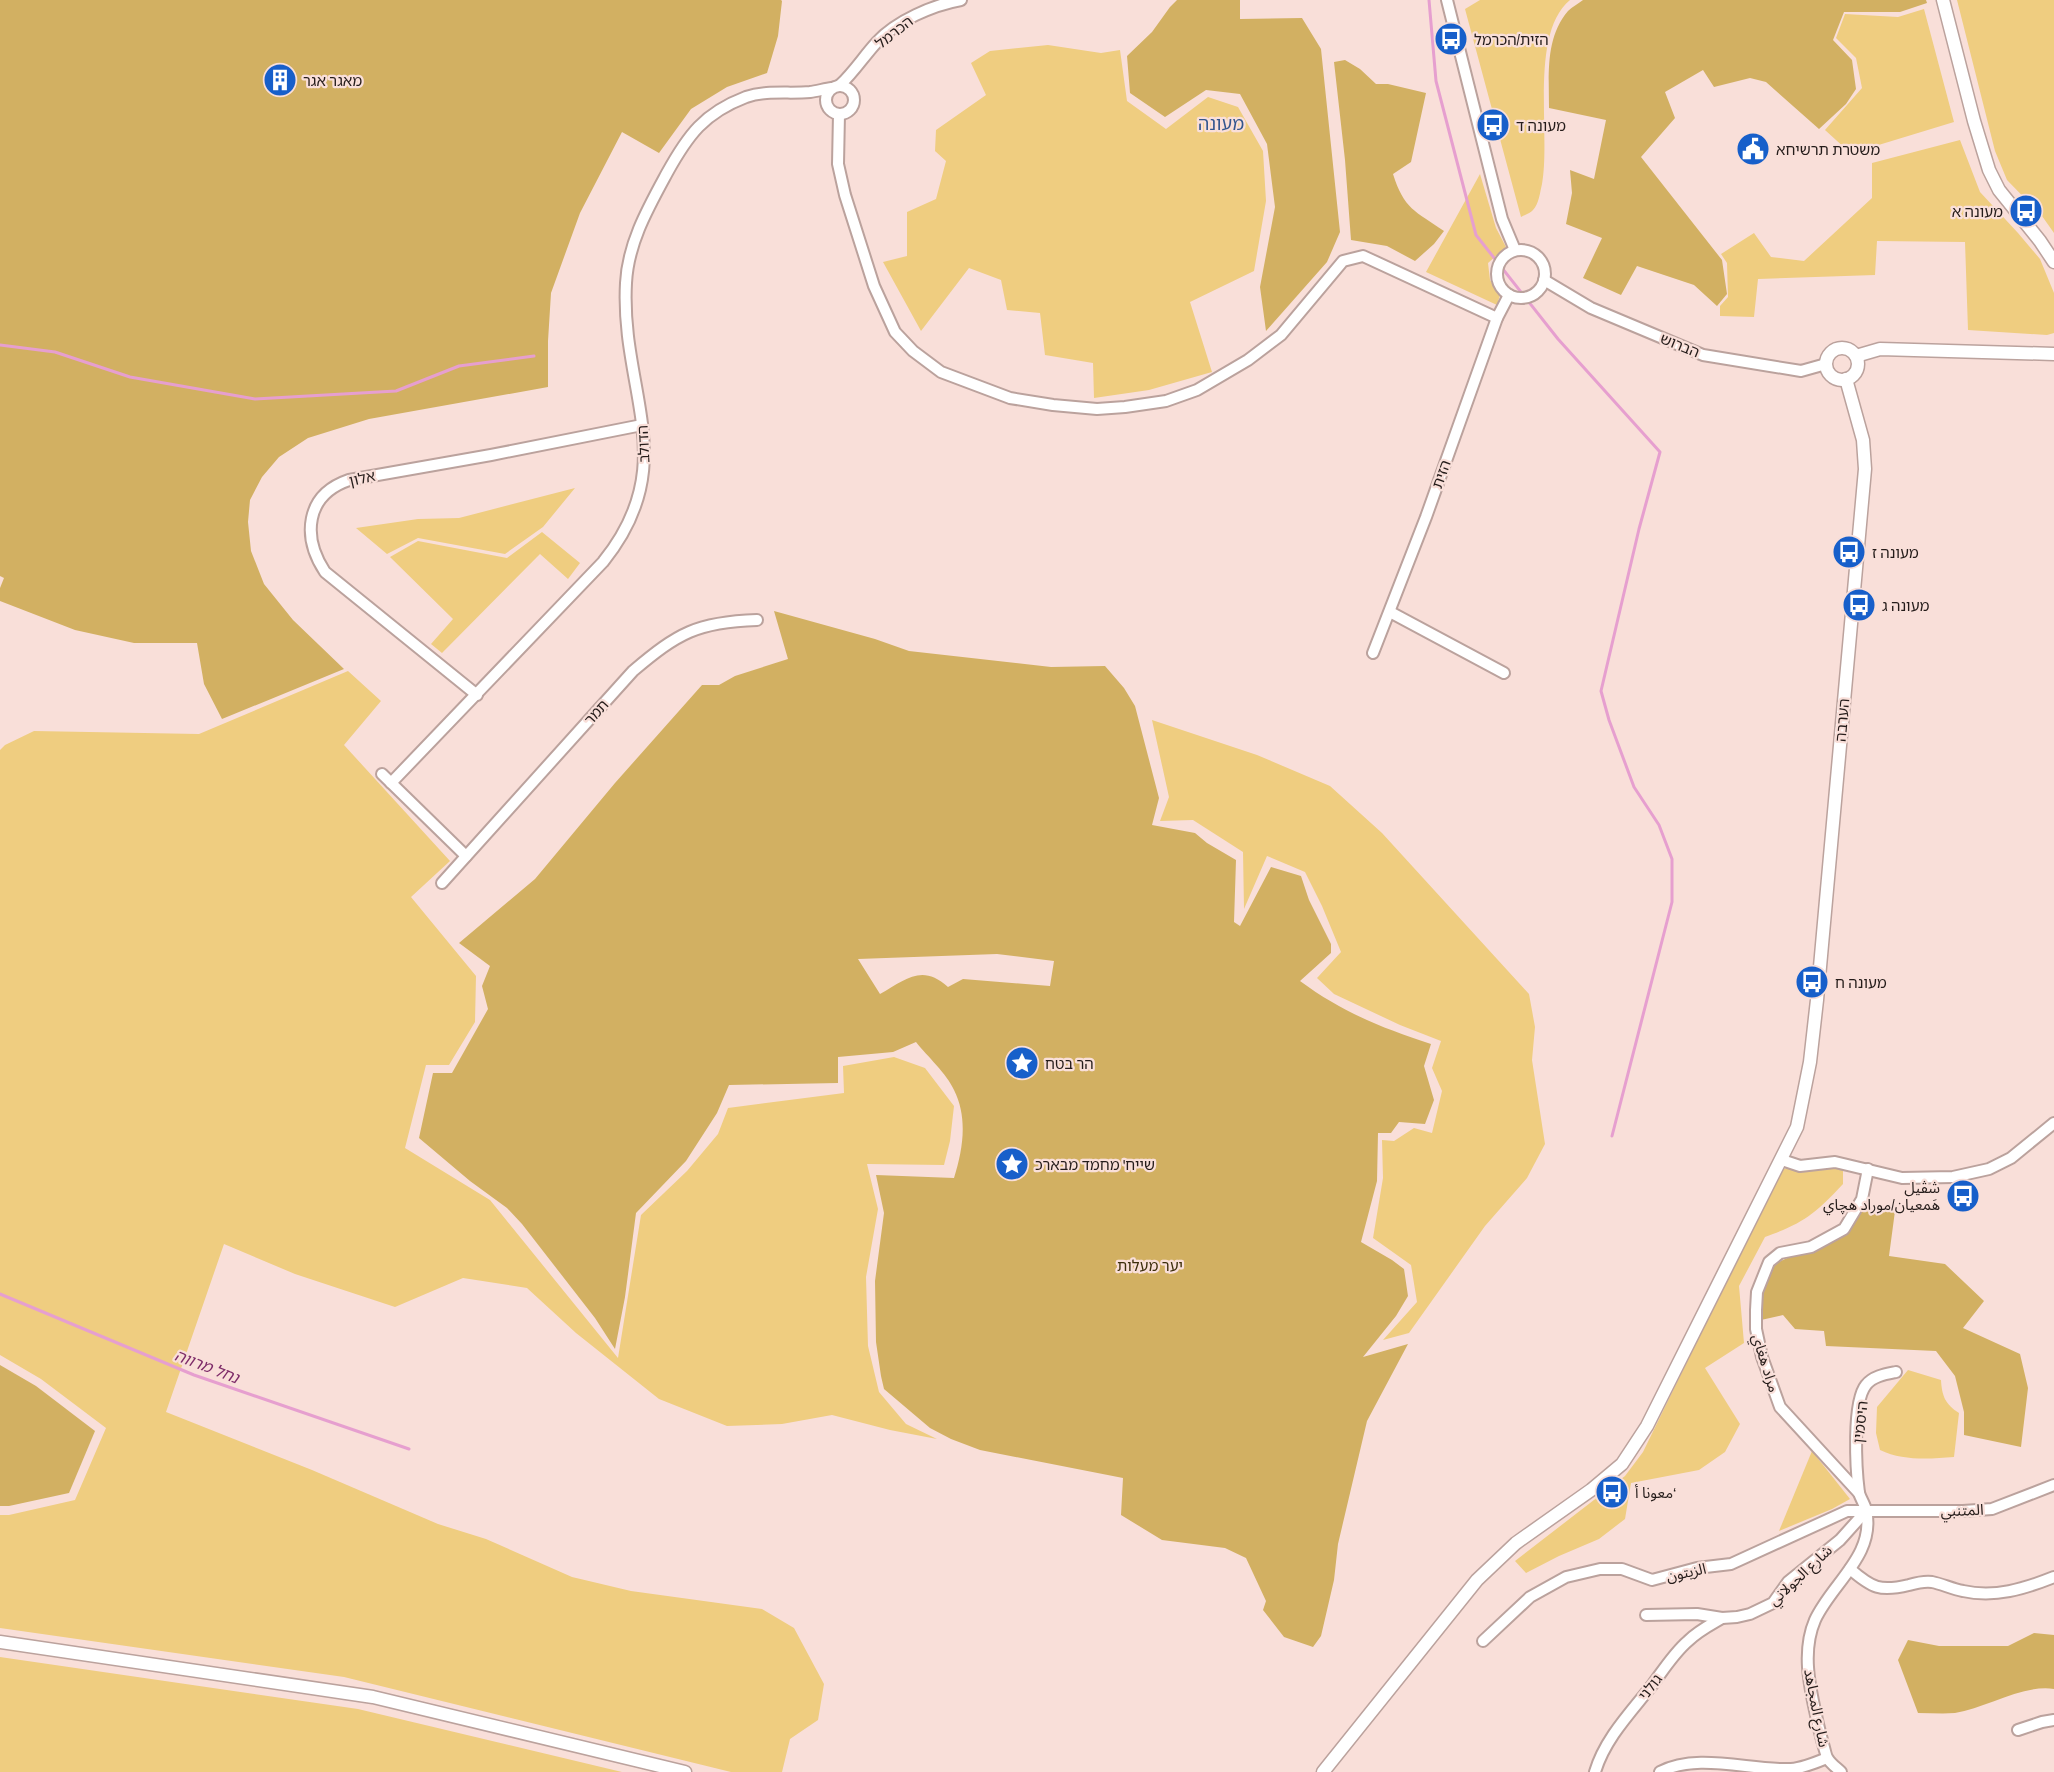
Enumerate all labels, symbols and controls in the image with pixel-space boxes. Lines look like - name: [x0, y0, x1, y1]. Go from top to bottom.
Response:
- street label: הכרמל: [871, 11, 917, 53]
- bus stop icon: הזית/הכרמל: [1433, 21, 1469, 57]
- place label: הזית/הכרמל: [1474, 29, 1549, 50]
- building icon: מאגר אגר: [262, 62, 298, 98]
- place label: מאגר אגר: [303, 70, 362, 91]
- bus stop icon: מעונה ד: [1475, 107, 1511, 143]
- district label: מעונה: [1198, 111, 1244, 136]
- place label: מעונה ד: [1516, 115, 1566, 136]
- public building icon: משטרת תרשיחא: [1735, 131, 1771, 167]
- place label: משטרת תרשיחא: [1776, 139, 1880, 160]
- bus stop icon: מעונה א: [2008, 193, 2044, 229]
- place label: מעונה א: [1952, 201, 2003, 222]
- street label: הברוש: [1657, 328, 1703, 362]
- street label: הדולב: [632, 425, 654, 463]
- street label: הזית: [1426, 457, 1456, 491]
- street label: אלון: [347, 465, 377, 491]
- bus stop icon: מעונה ז: [1831, 534, 1867, 570]
- place label: מעונה ז: [1872, 542, 1919, 563]
- bus stop icon: מעונה ג: [1841, 587, 1877, 623]
- place label: מעונה ג: [1882, 595, 1930, 616]
- street label: תמר: [579, 695, 613, 729]
- street label: הערבה: [1830, 697, 1854, 743]
- bus stop icon: מעונה ח: [1794, 964, 1830, 1000]
- place label: מעונה ח: [1835, 972, 1887, 993]
- place icon: הר בטח: [1004, 1045, 1040, 1081]
- place label: הר בטח: [1045, 1053, 1094, 1074]
- place icon: שייח' מחמד מבארכ: [994, 1146, 1030, 1182]
- place label: שייח' מחמד מבארכ: [1035, 1154, 1155, 1175]
- place label: شڤيل هَمعيان/موراد هچاي: [1823, 1177, 1940, 1216]
- bus stop icon: شڤيل هَمعيان/موراد هچاي: [1945, 1178, 1981, 1214]
- park label: יער מעלות: [1117, 1255, 1183, 1276]
- street label: مراد هغاي: [1746, 1331, 1785, 1395]
- water label: נחל מרווה: [172, 1344, 243, 1389]
- street label: היסמין: [1847, 1400, 1873, 1444]
- bus stop icon: معونا أ‘: [1594, 1474, 1630, 1510]
- place label: معونا أ‘: [1635, 1482, 1676, 1503]
- street label: المتنبي: [1940, 1499, 1984, 1523]
- street label: شارع الجولاني: [1763, 1540, 1838, 1612]
- street label: الزيتون: [1664, 1558, 1708, 1586]
- street label: شارع المجاهد: [1797, 1667, 1835, 1750]
- street label: גולני: [1633, 1669, 1667, 1704]

